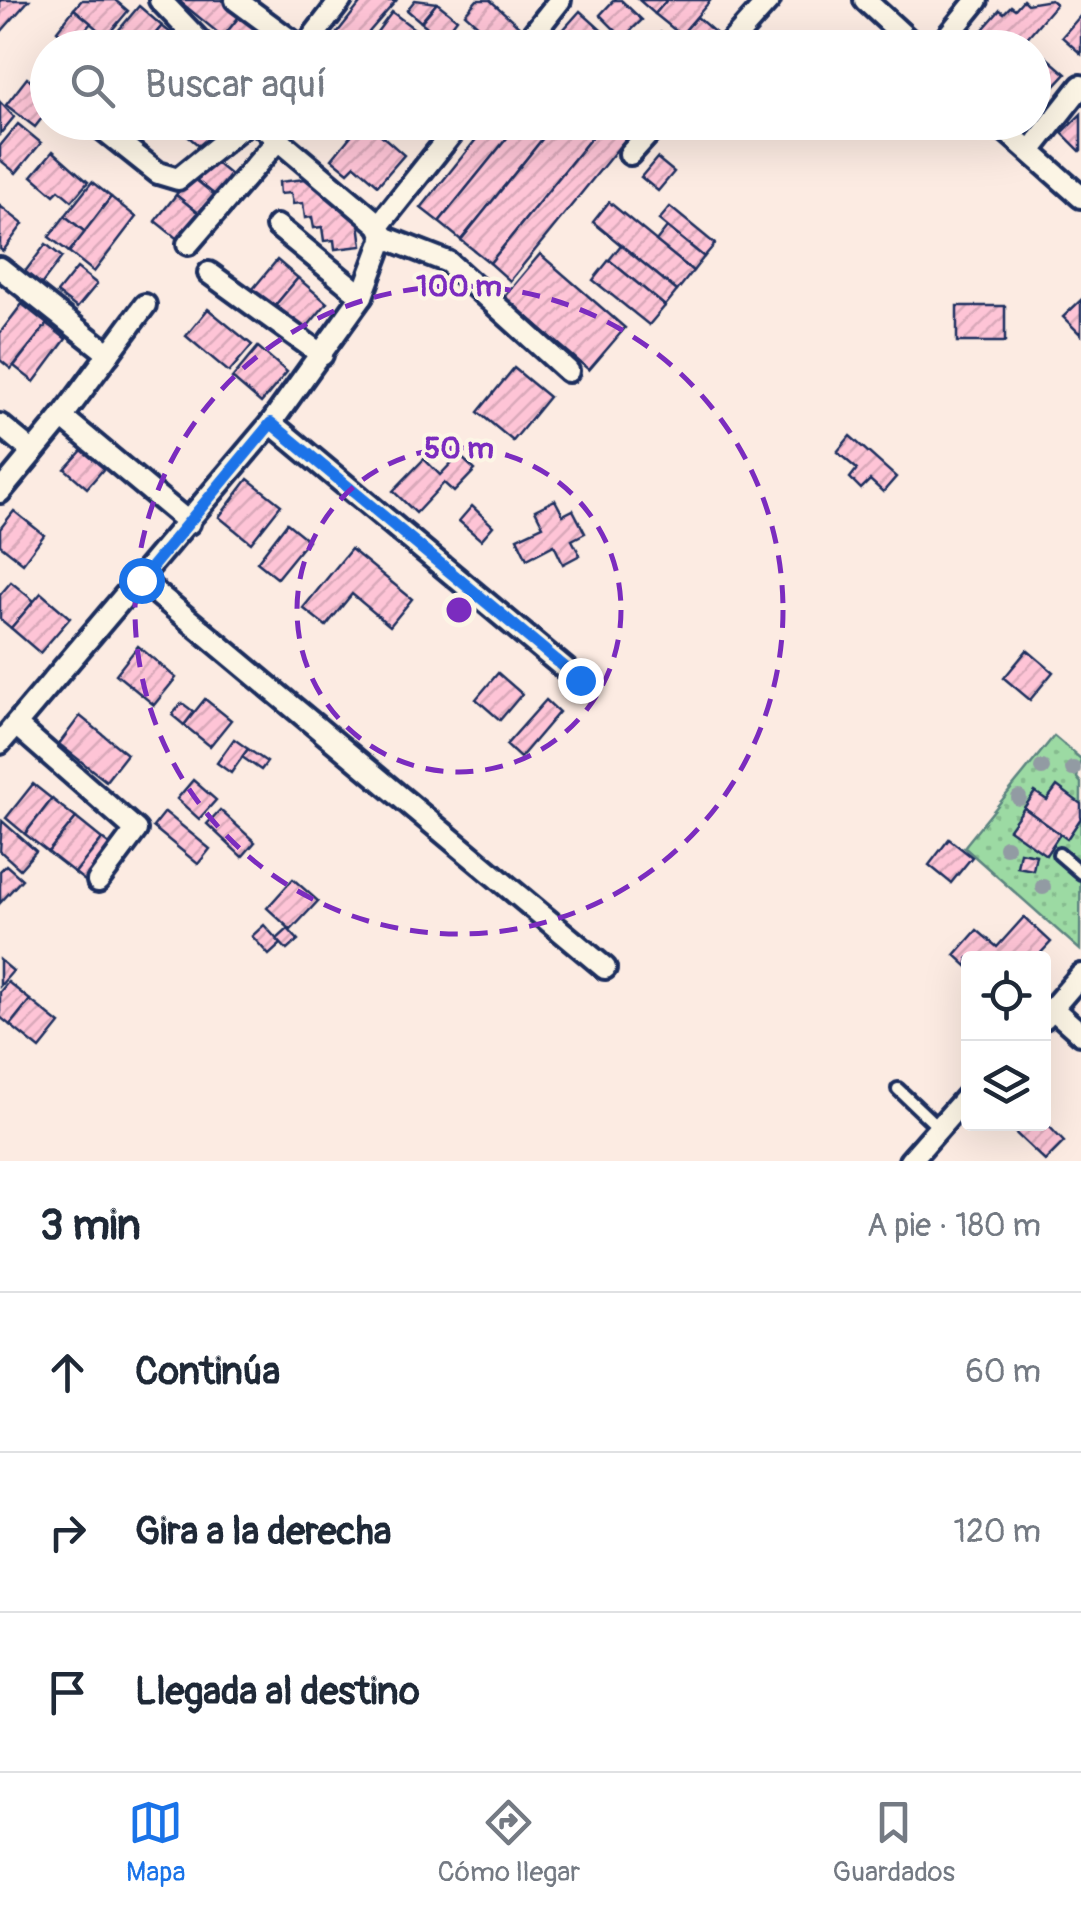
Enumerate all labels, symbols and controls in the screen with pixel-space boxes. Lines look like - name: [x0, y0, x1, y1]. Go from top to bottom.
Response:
- search box: [30, 30, 1051, 140]
- icon: search: [65, 58, 120, 113]
- text: Buscar aquí: [145, 61, 327, 109]
- text: 100 m: [416, 268, 502, 305]
- text: 50 m: [424, 430, 494, 467]
- route start: [119, 558, 165, 604]
- centre of rings: [441, 592, 477, 628]
- route end: [558, 658, 604, 704]
- map controls: [961, 951, 1051, 1131]
- button: locate: [961, 951, 1051, 1041]
- button: layers: [961, 1041, 1051, 1131]
- text: 3 min: [40, 1200, 141, 1252]
- text: A pie · 180 m: [867, 1206, 1041, 1246]
- icon: ahead: [40, 1345, 95, 1400]
- text: Continúa: [135, 1348, 280, 1396]
- text: 60 m: [965, 1352, 1041, 1392]
- icon: right: [40, 1505, 95, 1560]
- text: Gira a la derecha: [135, 1508, 391, 1556]
- text: 120 m: [953, 1512, 1041, 1552]
- icon: arrive: [40, 1665, 95, 1720]
- text: Llegada al destino: [135, 1668, 420, 1716]
- tab: Mapa: [126, 1795, 185, 1890]
- tab: Cómo llegar: [438, 1795, 580, 1890]
- tab: Guardados: [832, 1795, 955, 1890]

